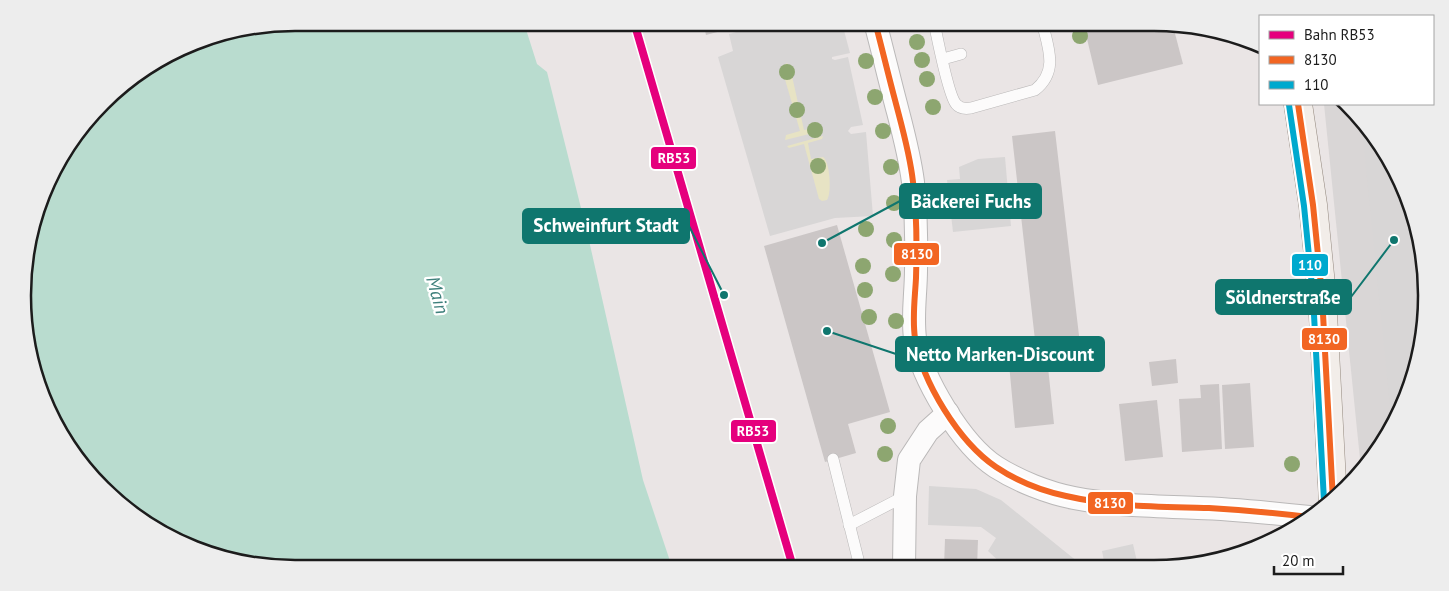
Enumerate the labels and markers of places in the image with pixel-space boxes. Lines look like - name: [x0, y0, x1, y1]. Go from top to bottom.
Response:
- callout: Bäckerei Fuchs: [900, 184, 1041, 218]
- callout: Schweinfurt Stadt: [523, 209, 689, 243]
- callout: Söldnerstraße: [1216, 280, 1351, 314]
- callout: Netto Marken-Discount: [896, 337, 1104, 371]

